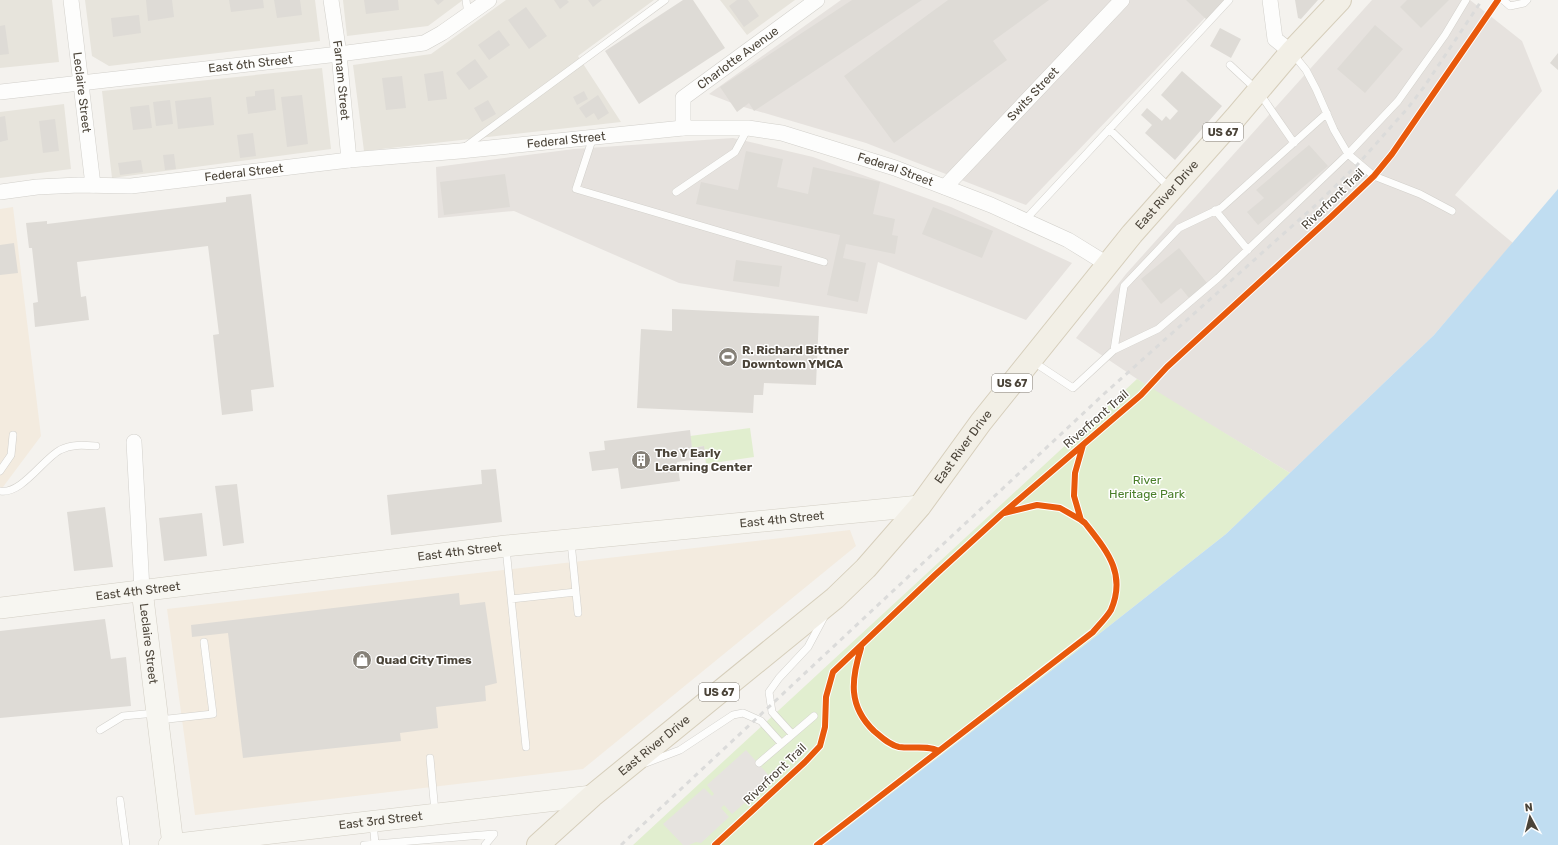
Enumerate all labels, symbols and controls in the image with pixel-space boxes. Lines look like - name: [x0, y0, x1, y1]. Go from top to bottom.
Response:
- street label: Charlotte Avenue: [695, 23, 781, 92]
- street label: Farnam Street: [330, 39, 352, 121]
- street label: Leclaire Street: [70, 51, 94, 134]
- street label: East 6th Street: [208, 52, 294, 76]
- street label: Swits Street: [1004, 64, 1062, 124]
- road number: US 67: [1203, 123, 1243, 141]
- street label: Federal Street: [526, 129, 607, 151]
- street label: Federal Street: [856, 150, 936, 189]
- street label: East River Drive: [1132, 157, 1201, 232]
- street label: Federal Street: [204, 161, 284, 184]
- street label: Riverfront Trail: [1299, 165, 1367, 232]
- place label: R. Richard Bittner Downtown YMCA: [742, 343, 849, 371]
- sports icon: R. Richard Bittner Downtown YMCA: [717, 346, 739, 368]
- road number: US 67: [992, 374, 1032, 392]
- street label: Riverfront Trail: [1061, 387, 1132, 451]
- street label: East River Drive: [932, 407, 995, 486]
- place label: The Y Early Learning Center: [655, 446, 753, 474]
- building icon: The Y Early Learning Center: [630, 449, 652, 471]
- park label: River Heritage Park: [1109, 473, 1186, 501]
- street label: East 4th Street: [739, 508, 825, 530]
- street label: East 4th Street: [417, 540, 503, 564]
- street label: East 4th Street: [95, 579, 181, 603]
- street label: Leclaire Street: [137, 602, 160, 685]
- shop icon: Quad City Times: [351, 649, 373, 671]
- place label: Quad City Times: [376, 653, 472, 667]
- road number: US 67: [699, 683, 739, 701]
- street label: East River Drive: [616, 712, 693, 779]
- street label: Riverfront Trail: [741, 740, 809, 807]
- north arrow: [1510, 797, 1550, 837]
- text: N: [1524, 801, 1534, 815]
- street label: East 3rd Street: [338, 809, 423, 832]

